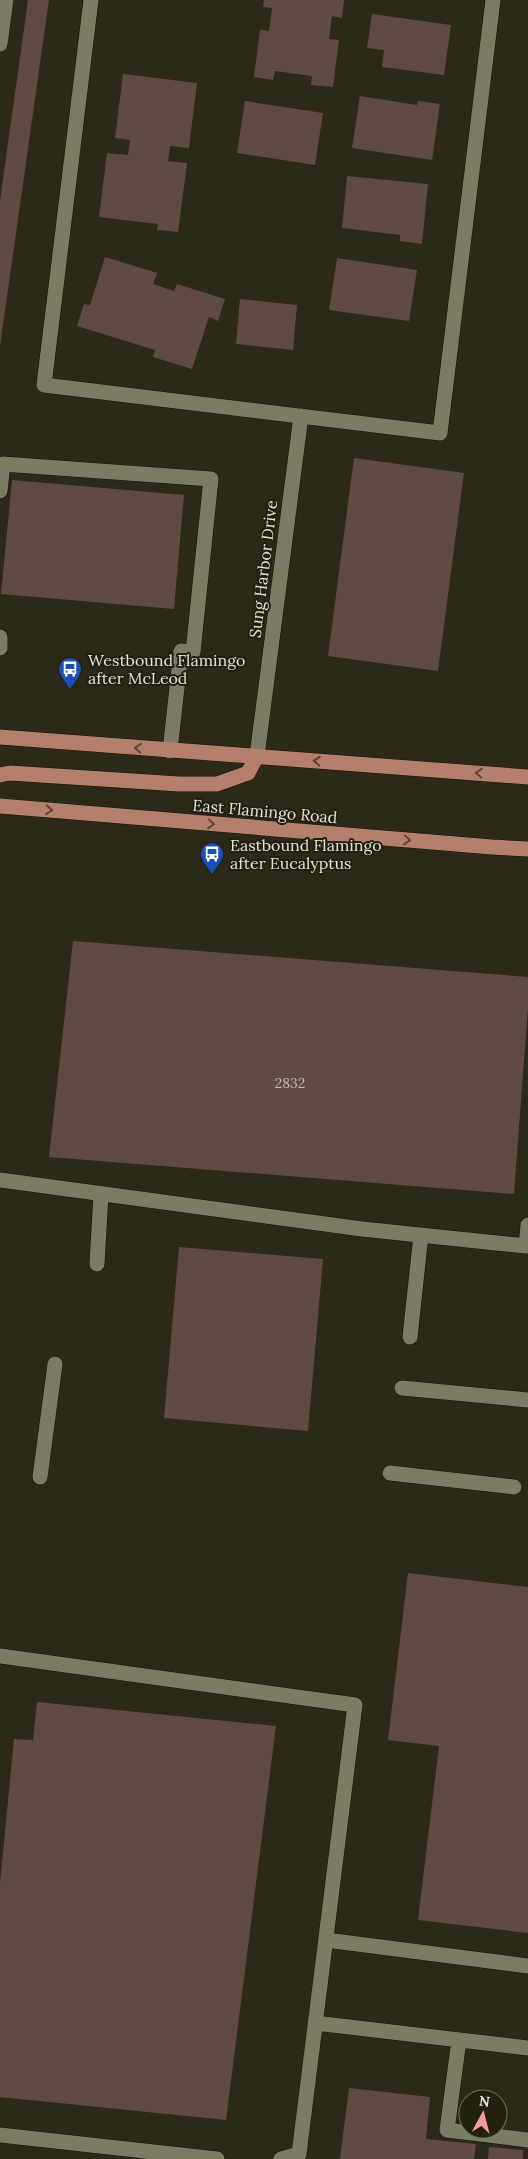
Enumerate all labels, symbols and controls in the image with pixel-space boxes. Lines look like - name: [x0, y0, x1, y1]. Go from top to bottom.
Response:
- street label: Sung Harbor Drive: [245, 499, 281, 639]
- place label: Westbound Flamingo after McLeod: [88, 650, 245, 688]
- bus stop icon: Westbound Flamingo after McLeod: [57, 656, 83, 690]
- one-way arrow: [134, 743, 142, 754]
- one-way arrow: [313, 755, 321, 766]
- one-way arrow: [475, 768, 483, 779]
- street label: East Flamingo Road: [192, 795, 339, 827]
- one-way arrow: [45, 804, 53, 815]
- one-way arrow: [207, 818, 215, 829]
- place label: Eastbound Flamingo after Eucalyptus: [230, 835, 382, 873]
- one-way arrow: [404, 835, 412, 846]
- bus stop icon: Eastbound Flamingo after Eucalyptus: [199, 841, 225, 875]
- house number: 2832: [275, 1074, 305, 1092]
- north arrow: [458, 2089, 508, 2139]
- text: N: [478, 2092, 491, 2111]

